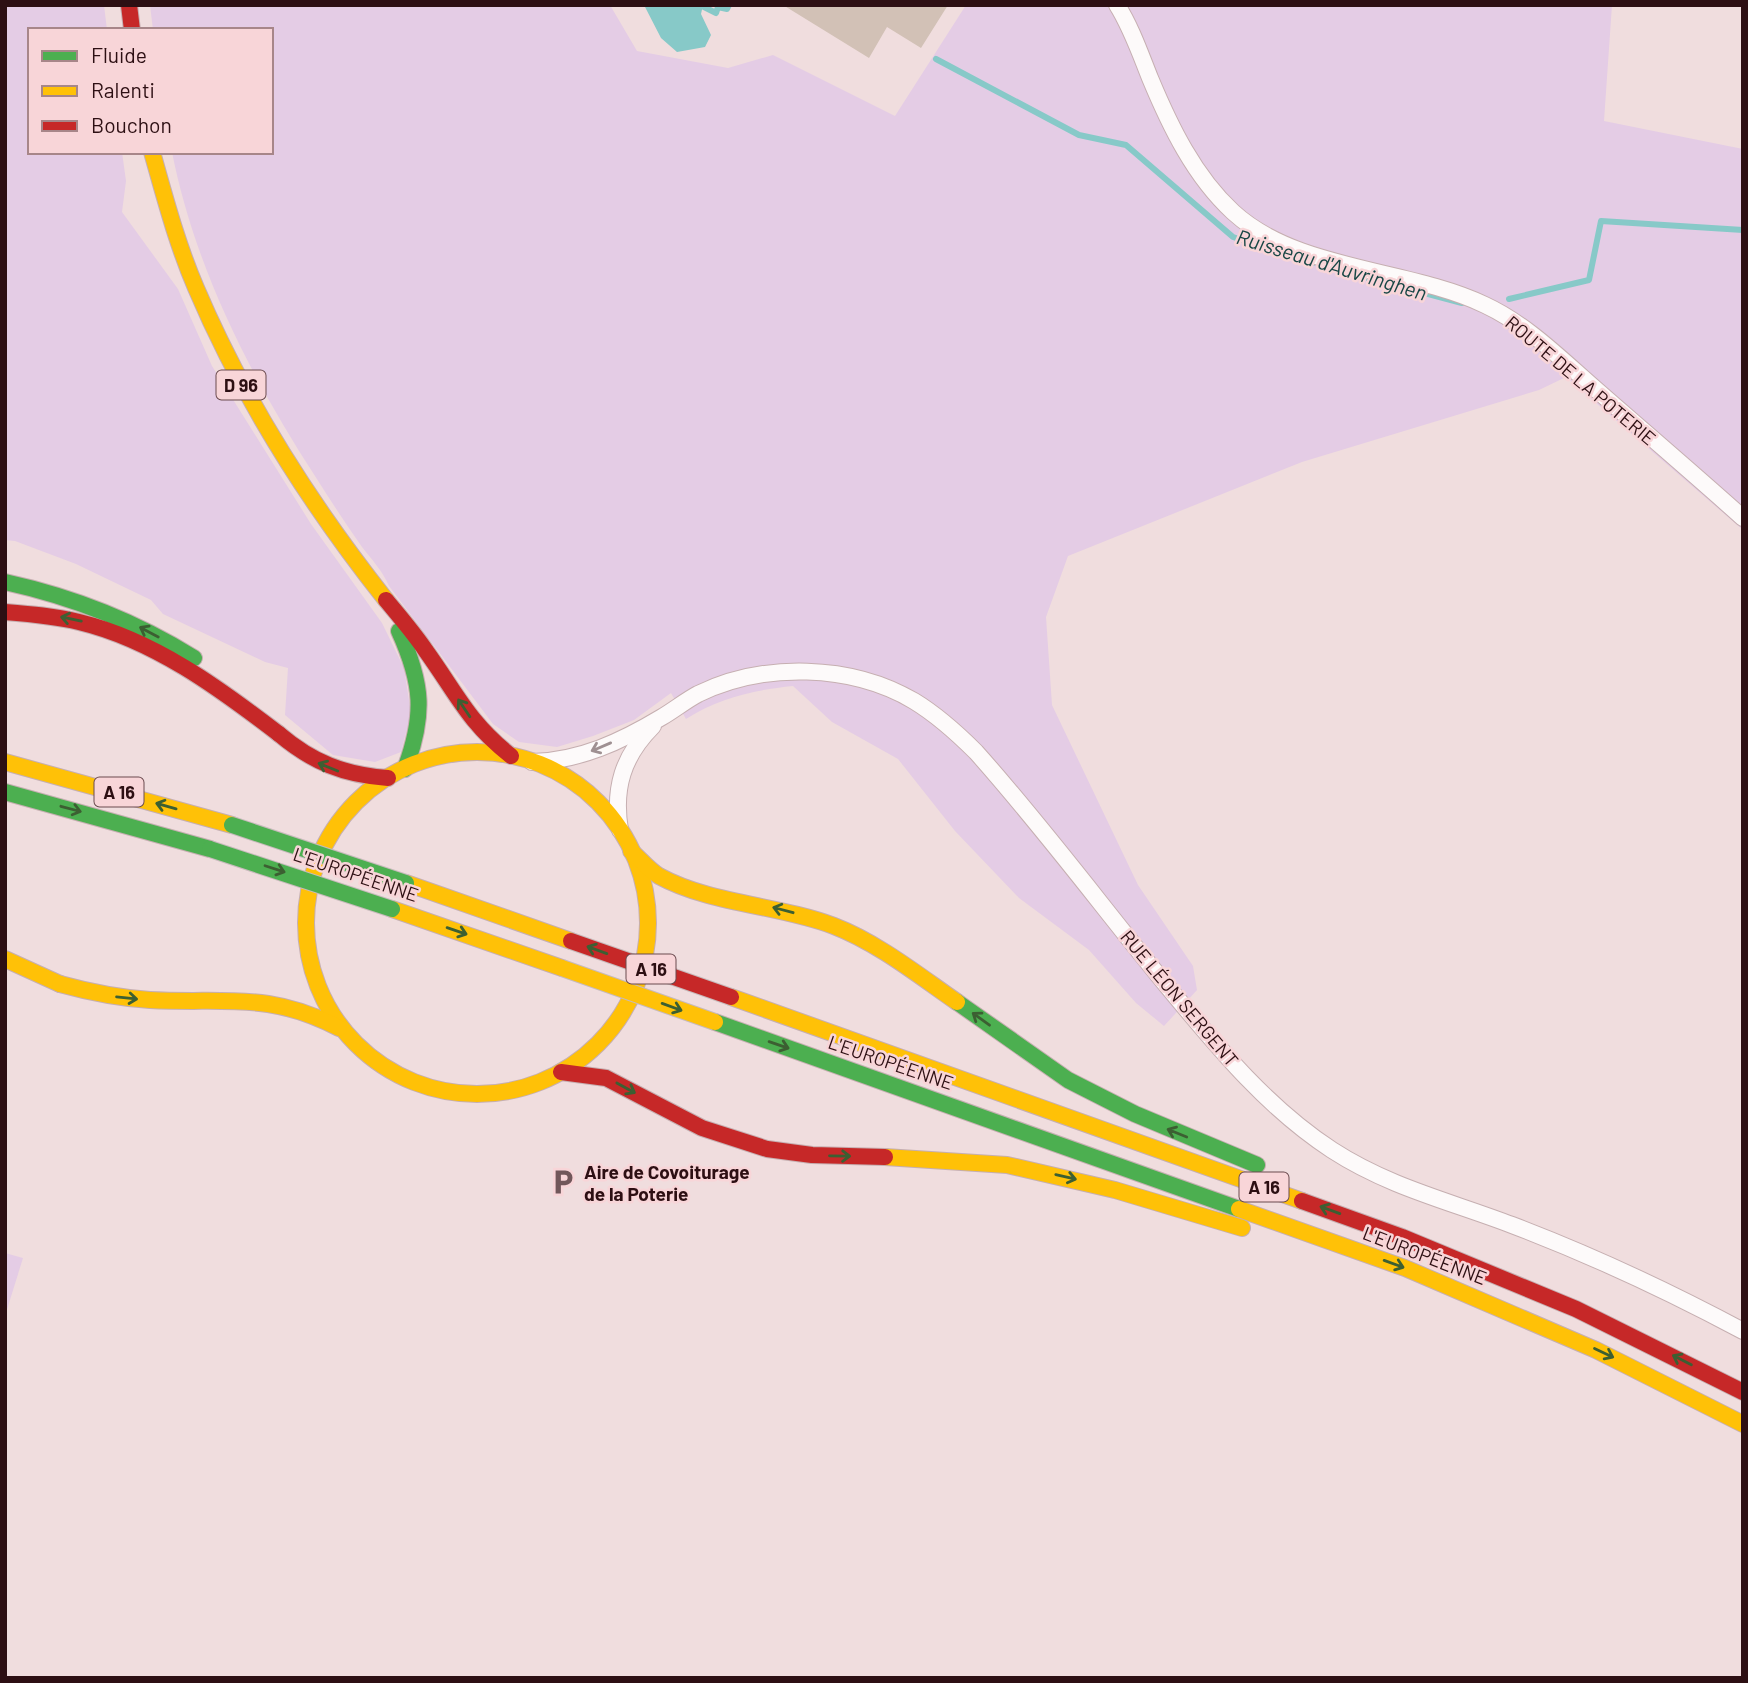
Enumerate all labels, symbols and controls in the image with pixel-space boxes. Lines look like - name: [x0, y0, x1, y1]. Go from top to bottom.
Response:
- legend: [28, 28, 273, 154]
- text: Fluide: [91, 42, 147, 67]
- text: Ralenti: [91, 77, 155, 102]
- text: Bouchon: [91, 112, 172, 137]
- water label: Ruisseau d'Auvringhen: [1234, 223, 1430, 305]
- street label: ROUTE DE LA POTERIE: [1501, 310, 1661, 450]
- road number: D 96: [216, 370, 266, 400]
- one-way arrow: [60, 611, 83, 625]
- one-way arrow: [139, 625, 160, 638]
- one-way arrow: [457, 699, 471, 718]
- one-way arrow: [591, 742, 613, 755]
- one-way arrow: [318, 760, 340, 773]
- road number: A 16: [94, 778, 144, 806]
- one-way arrow: [155, 798, 177, 811]
- one-way arrow: [59, 803, 82, 816]
- street label: L'EUROPÉENNE: [290, 842, 422, 906]
- one-way arrow: [264, 864, 286, 877]
- one-way arrow: [772, 903, 795, 916]
- street label: RUE LÉON SERGENT: [1116, 925, 1244, 1071]
- one-way arrow: [445, 926, 467, 938]
- one-way arrow: [587, 943, 609, 955]
- road number: A 16: [626, 954, 676, 984]
- one-way arrow: [115, 991, 138, 1004]
- one-way arrow: [661, 1002, 683, 1014]
- one-way arrow: [972, 1012, 991, 1027]
- street label: L'EUROPÉENNE: [825, 1030, 957, 1094]
- one-way arrow: [768, 1040, 790, 1052]
- one-way arrow: [616, 1081, 636, 1095]
- one-way arrow: [1167, 1125, 1188, 1138]
- one-way arrow: [828, 1150, 851, 1163]
- place label: Aire de Covoiturage de la Poterie: [584, 1160, 750, 1205]
- parking icon: Aire de Covoiturage de la Poterie: [548, 1167, 578, 1197]
- one-way arrow: [1054, 1171, 1077, 1184]
- road number: A 16: [1240, 1172, 1288, 1202]
- one-way arrow: [1320, 1203, 1342, 1215]
- street label: L'EUROPÉENNE: [1360, 1221, 1490, 1289]
- one-way arrow: [1383, 1259, 1405, 1272]
- one-way arrow: [1592, 1347, 1614, 1360]
- one-way arrow: [1673, 1353, 1693, 1367]

